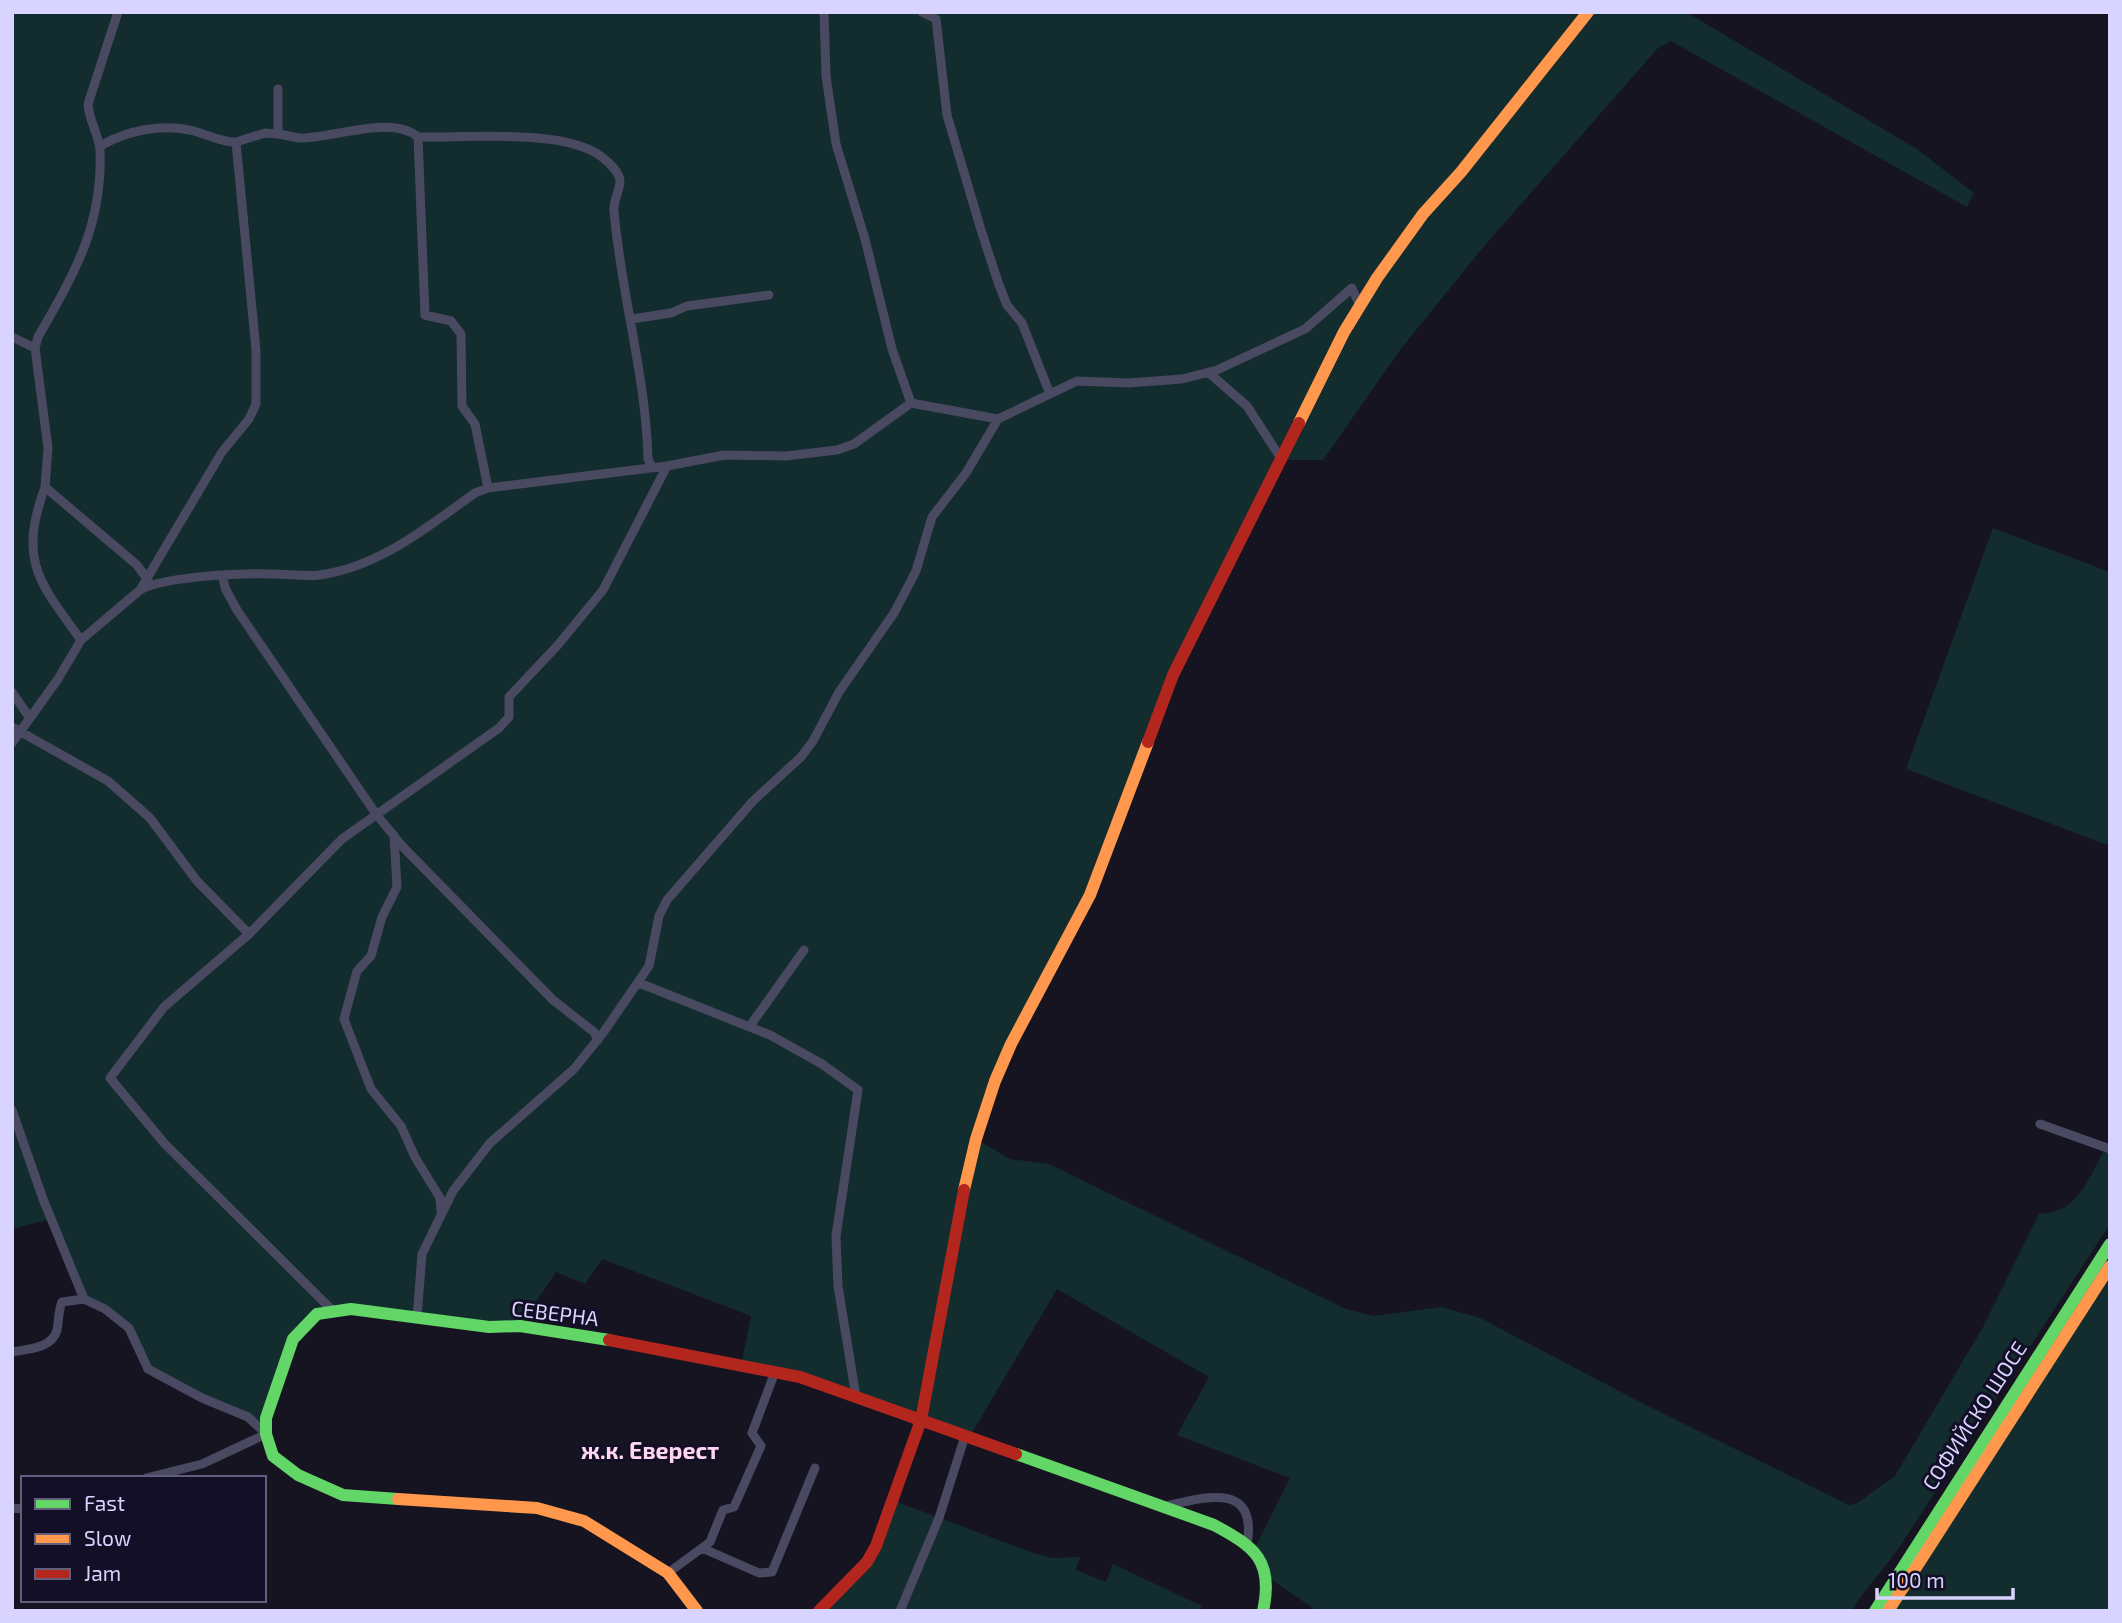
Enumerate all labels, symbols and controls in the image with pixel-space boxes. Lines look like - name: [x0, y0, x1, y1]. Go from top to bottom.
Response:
- street label: СЕВЕРНА: [510, 1295, 600, 1330]
- street label: СОФИЙСКО ШОСЕ: [1916, 1336, 2031, 1494]
- district label: ж.к. Еверест: [581, 1436, 719, 1464]
- legend: [21, 1476, 266, 1602]
- text: Fast: [84, 1490, 125, 1515]
- text: Slow: [84, 1525, 131, 1550]
- scale bar: [1877, 1556, 2014, 1600]
- text: Jam: [84, 1560, 121, 1585]
- text: 100 m: [1888, 1567, 1945, 1592]

